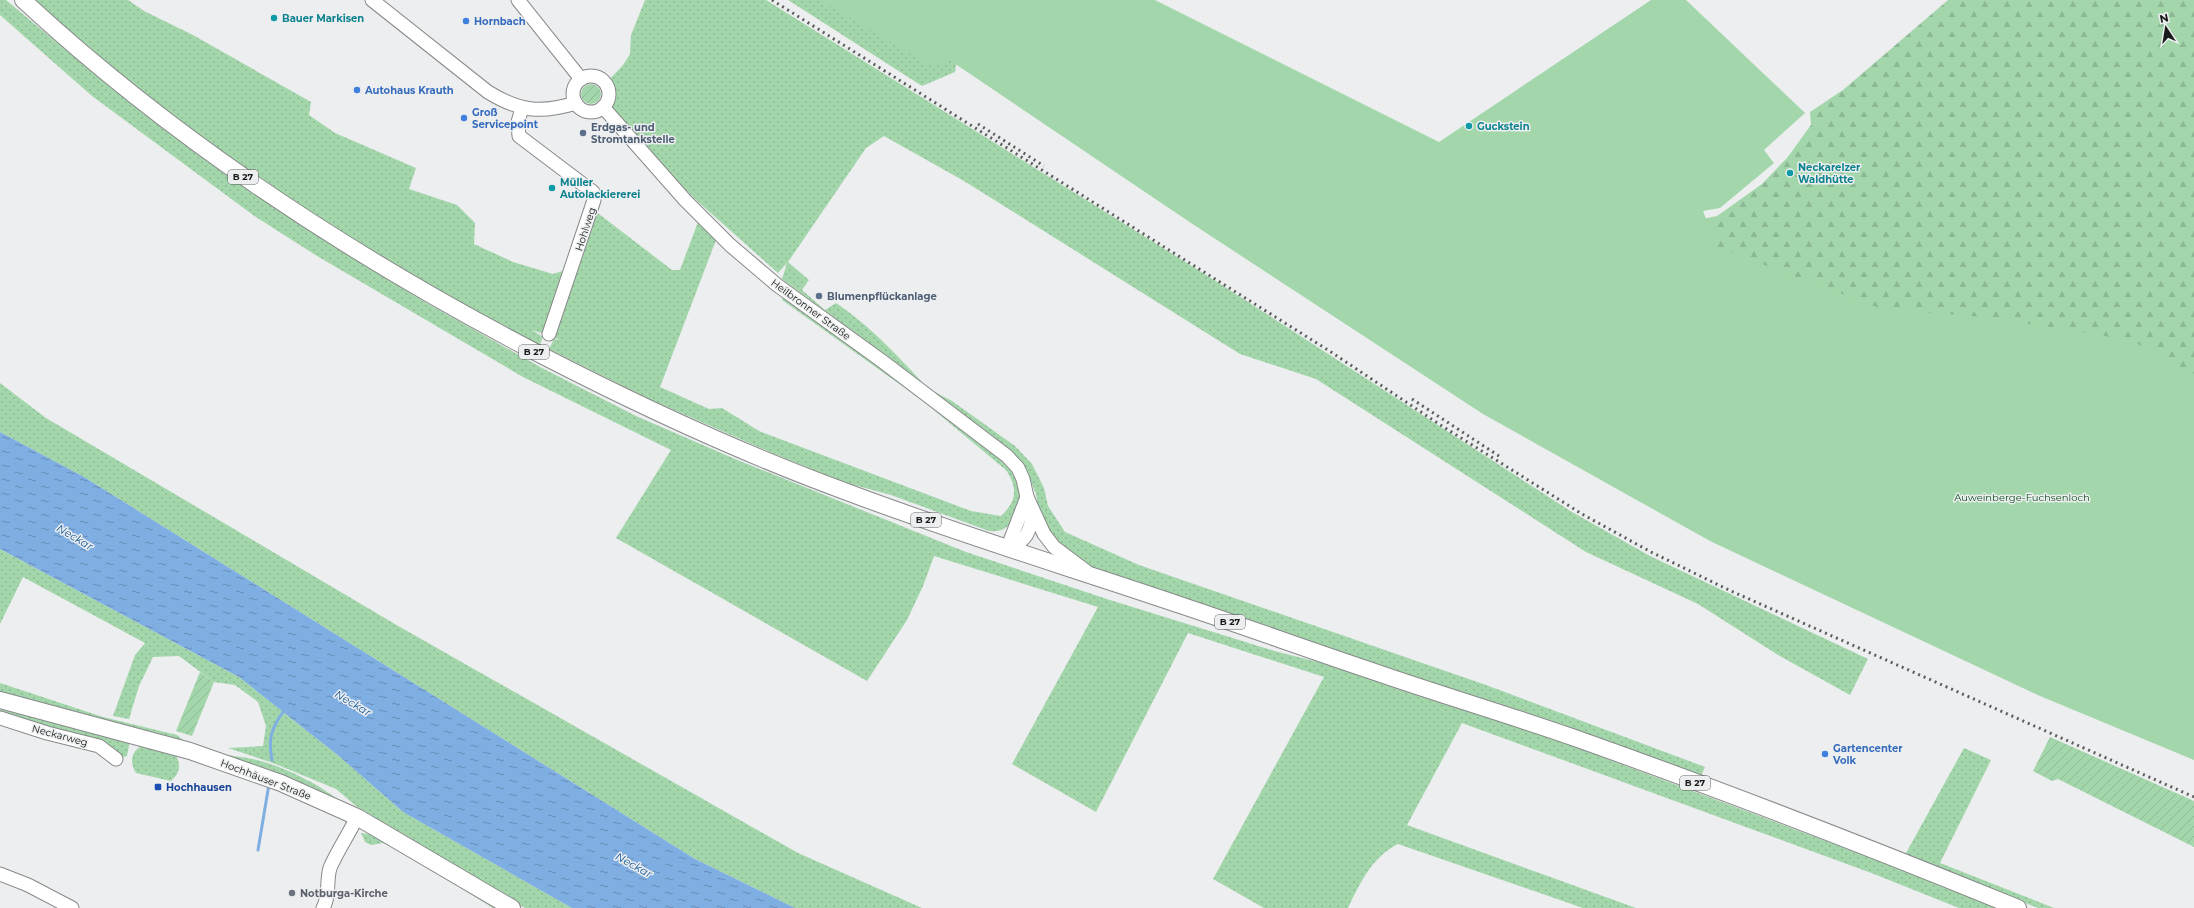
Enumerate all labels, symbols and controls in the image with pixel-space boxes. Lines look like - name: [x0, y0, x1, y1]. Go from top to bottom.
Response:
- north arrow: [2146, 8, 2186, 48]
- text: N: [2158, 10, 2170, 26]
- place label: Bauer Markisen: [282, 12, 364, 25]
- marker: Bauer Markisen: [269, 13, 279, 23]
- place label: Hornbach: [474, 15, 526, 28]
- marker: Hornbach: [461, 16, 471, 26]
- place label: Autohaus Krauth: [364, 84, 454, 97]
- marker: Autohaus Krauth: [352, 85, 362, 95]
- place label: Groß Servicepoint: [472, 106, 539, 131]
- marker: Groß Servicepoint: [459, 113, 469, 123]
- place label: Guckstein: [1477, 120, 1530, 133]
- place label: Erdgas- und Stromtankstelle: [591, 121, 675, 146]
- marker: Guckstein: [1464, 121, 1474, 131]
- marker: Erdgas- und Stromtankstelle: [578, 128, 588, 138]
- place label: Neckarelzer Waldhütte: [1798, 161, 1861, 186]
- marker: Neckarelzer Waldhütte: [1785, 168, 1795, 178]
- road number: B 27: [228, 170, 258, 184]
- place label: Müller Autolackiererei: [559, 176, 640, 201]
- marker: Müller Autolackiererei: [547, 183, 557, 193]
- street label: Hohlweg: [572, 206, 599, 253]
- street label: Heilbronner Straße: [768, 276, 853, 343]
- place label: Blumenpflückanlage: [827, 290, 937, 303]
- marker: Blumenpflückanlage: [814, 291, 824, 301]
- road number: B 27: [519, 345, 549, 359]
- park label: Auweinberge-Fuchsenloch: [1954, 491, 2090, 504]
- road number: B 27: [911, 513, 941, 527]
- water label: Neckar: [54, 521, 96, 554]
- road number: B 27: [1215, 615, 1245, 629]
- water label: Neckar: [332, 687, 374, 720]
- street label: Neckarweg: [31, 722, 89, 749]
- place label: Gartencenter Volk: [1832, 742, 1903, 767]
- marker: Gartencenter Volk: [1820, 749, 1830, 759]
- street label: Hochhäuser Straße: [219, 756, 313, 803]
- road number: B 27: [1680, 776, 1710, 790]
- place label: Hochhausen: [166, 781, 232, 794]
- marker: Hochhausen: [153, 782, 163, 792]
- water label: Neckar: [613, 849, 655, 881]
- place label: Notburga-Kirche: [300, 887, 388, 900]
- marker: Notburga-Kirche: [287, 888, 297, 898]

